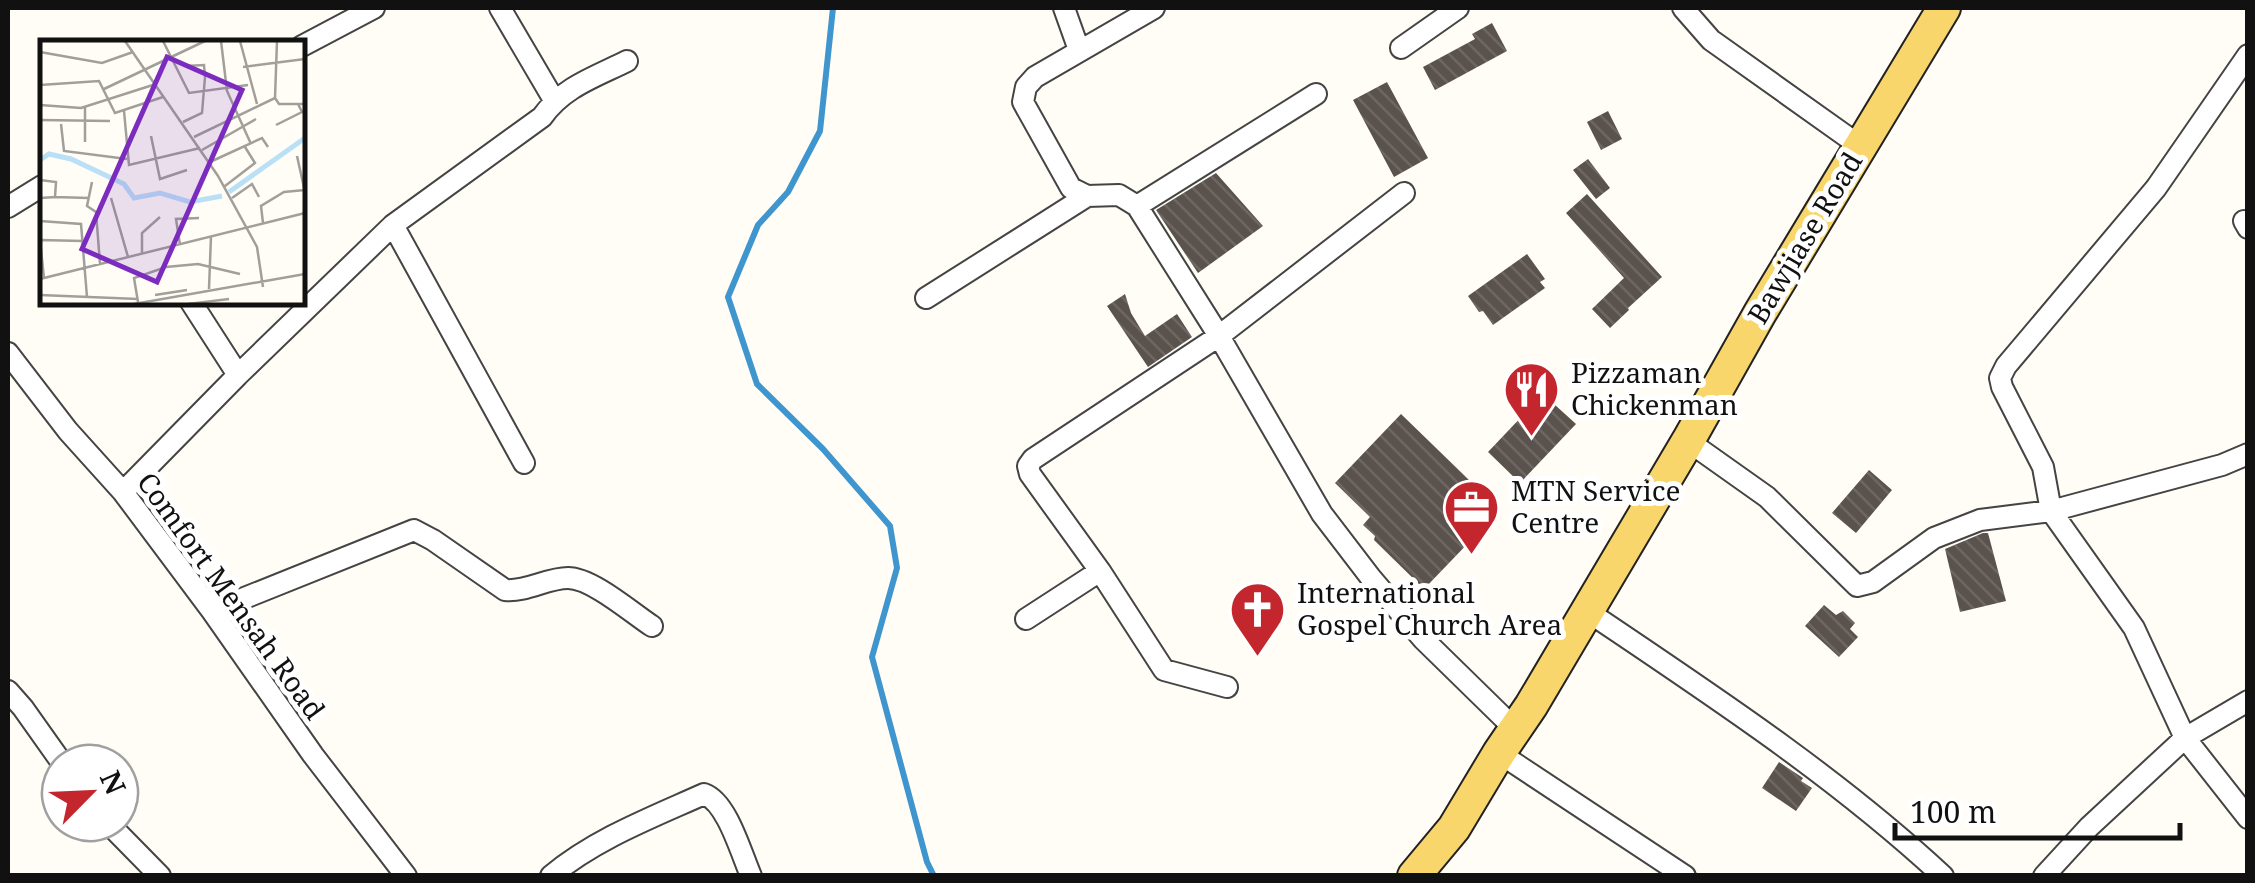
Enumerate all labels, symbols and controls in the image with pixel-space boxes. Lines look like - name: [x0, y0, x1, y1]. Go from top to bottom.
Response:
- inset map: [40, 40, 305, 305]
- street label: Bawjiase Road: [1738, 145, 1870, 330]
- place label: Pizzaman Chickenman: [1571, 353, 1738, 423]
- restaurant icon: Pizzaman Chickenman: [1502, 359, 1562, 438]
- street label: Comfort Mensah Road: [129, 464, 334, 727]
- place label: MTN Service Centre: [1511, 471, 1680, 541]
- office icon: MTN Service Centre: [1442, 477, 1502, 556]
- place label: International Gospel Church Area: [1297, 573, 1562, 643]
- church icon: International Gospel Church Area: [1228, 579, 1288, 658]
- north arrow: [40, 743, 140, 843]
- text: N: [92, 765, 136, 800]
- scale bar: [1895, 778, 2180, 840]
- text: 100 m: [1910, 791, 1996, 832]

